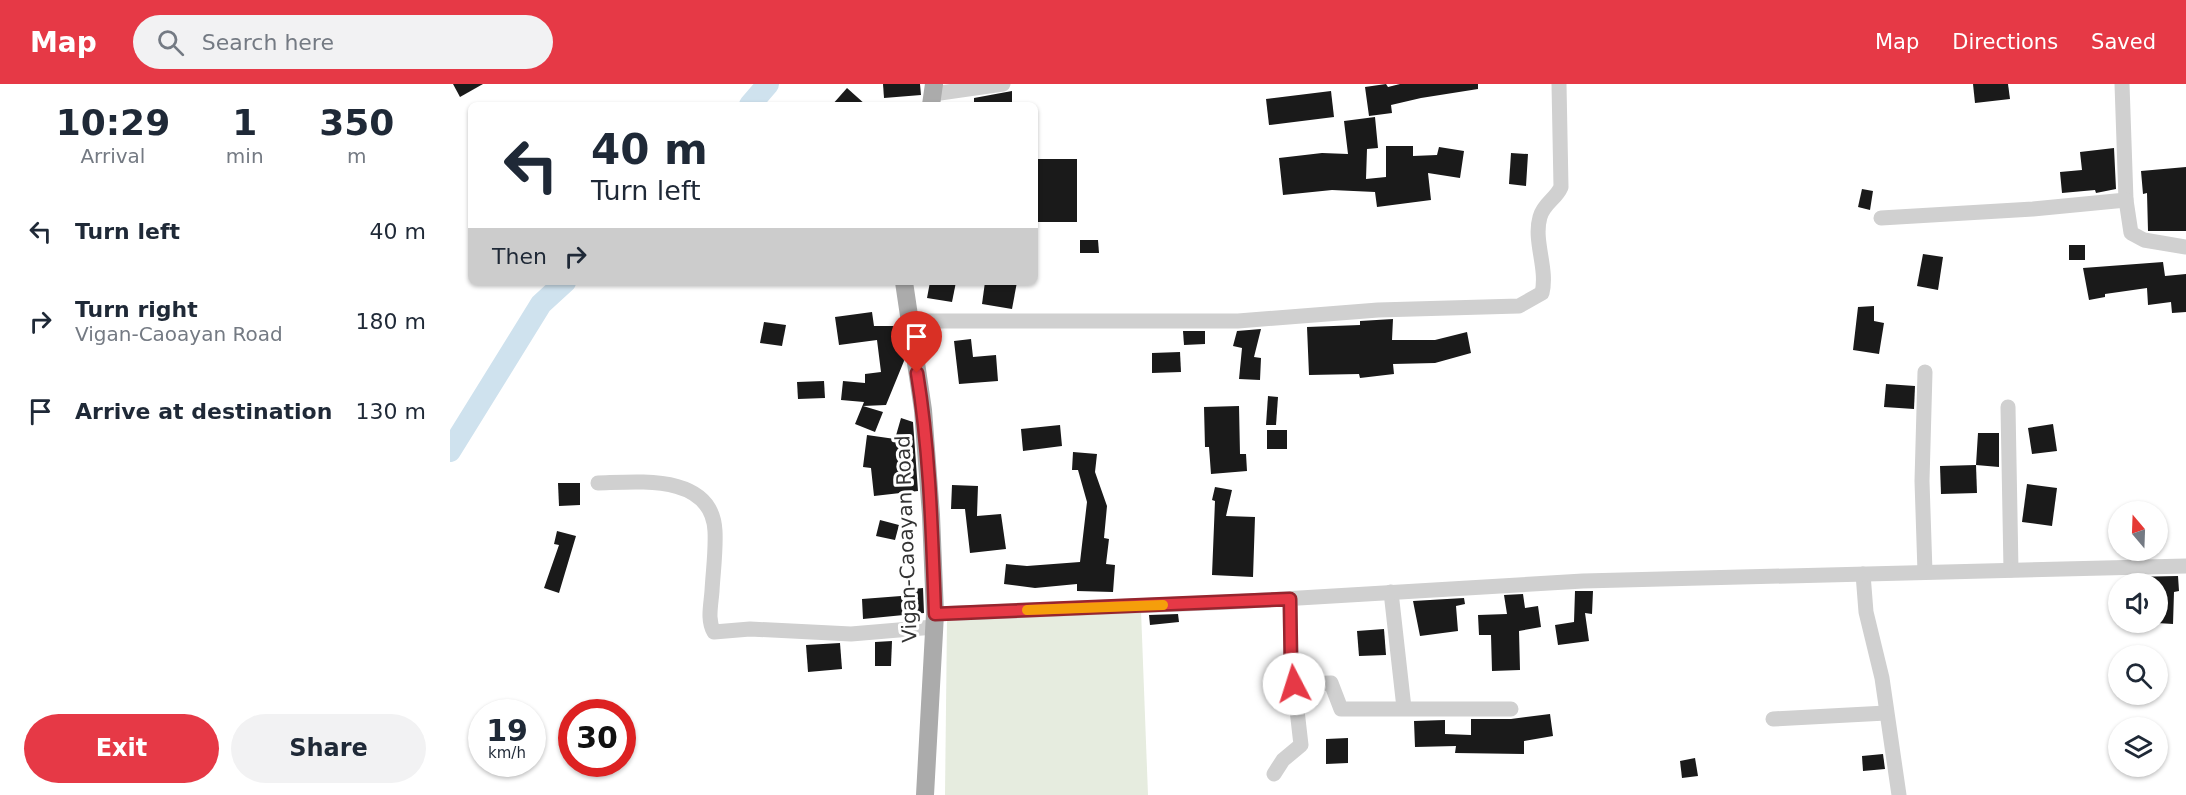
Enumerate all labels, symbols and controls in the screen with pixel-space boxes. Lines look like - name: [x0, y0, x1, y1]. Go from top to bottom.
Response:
- search box: [133, 15, 553, 69]
- text: Map: [30, 26, 97, 59]
- icon: search: [154, 26, 187, 59]
- text: Search here: [202, 30, 334, 55]
- text: Map: [1875, 30, 1919, 54]
- text: Directions: [1952, 30, 2058, 54]
- text: Saved: [2091, 30, 2156, 54]
- text: 10:29: [56, 102, 170, 143]
- text: 1: [232, 102, 257, 143]
- text: 350: [319, 102, 394, 143]
- text: 40 m: [591, 125, 708, 174]
- icon: left: [492, 126, 570, 204]
- text: Arrival: [80, 144, 145, 168]
- text: min: [226, 144, 264, 168]
- text: m: [347, 144, 367, 168]
- text: Turn left: [591, 175, 701, 206]
- icon: left: [24, 215, 57, 248]
- text: Turn left: [75, 219, 180, 244]
- text: 40 m: [370, 219, 426, 244]
- icon: right: [559, 240, 592, 273]
- text: Then: [492, 244, 547, 269]
- text: Turn right: [75, 297, 198, 322]
- icon: right: [24, 305, 57, 338]
- text: 180 m: [356, 309, 426, 334]
- pin: [891, 311, 942, 373]
- icon: arrive: [900, 320, 933, 353]
- text: Vigan-Caoayan Road: [75, 322, 283, 346]
- icon: arrive: [24, 395, 57, 428]
- text: Arrive at destination: [75, 399, 332, 424]
- text: 130 m: [356, 399, 426, 424]
- street label: Vigan-Caoayan Road: [890, 435, 922, 643]
- north arrow: [2108, 501, 2168, 561]
- map controls: [2108, 501, 2168, 777]
- button: sound: [2108, 573, 2168, 633]
- button: search: [2108, 645, 2168, 705]
- position arrow: [1262, 652, 1326, 716]
- speed limit sign: 30: [558, 699, 636, 777]
- text: 19: [486, 713, 528, 748]
- button: Exit: [24, 714, 219, 783]
- button: Share: [231, 714, 426, 783]
- button: layers: [2108, 717, 2168, 777]
- text: km/h: [488, 744, 526, 762]

